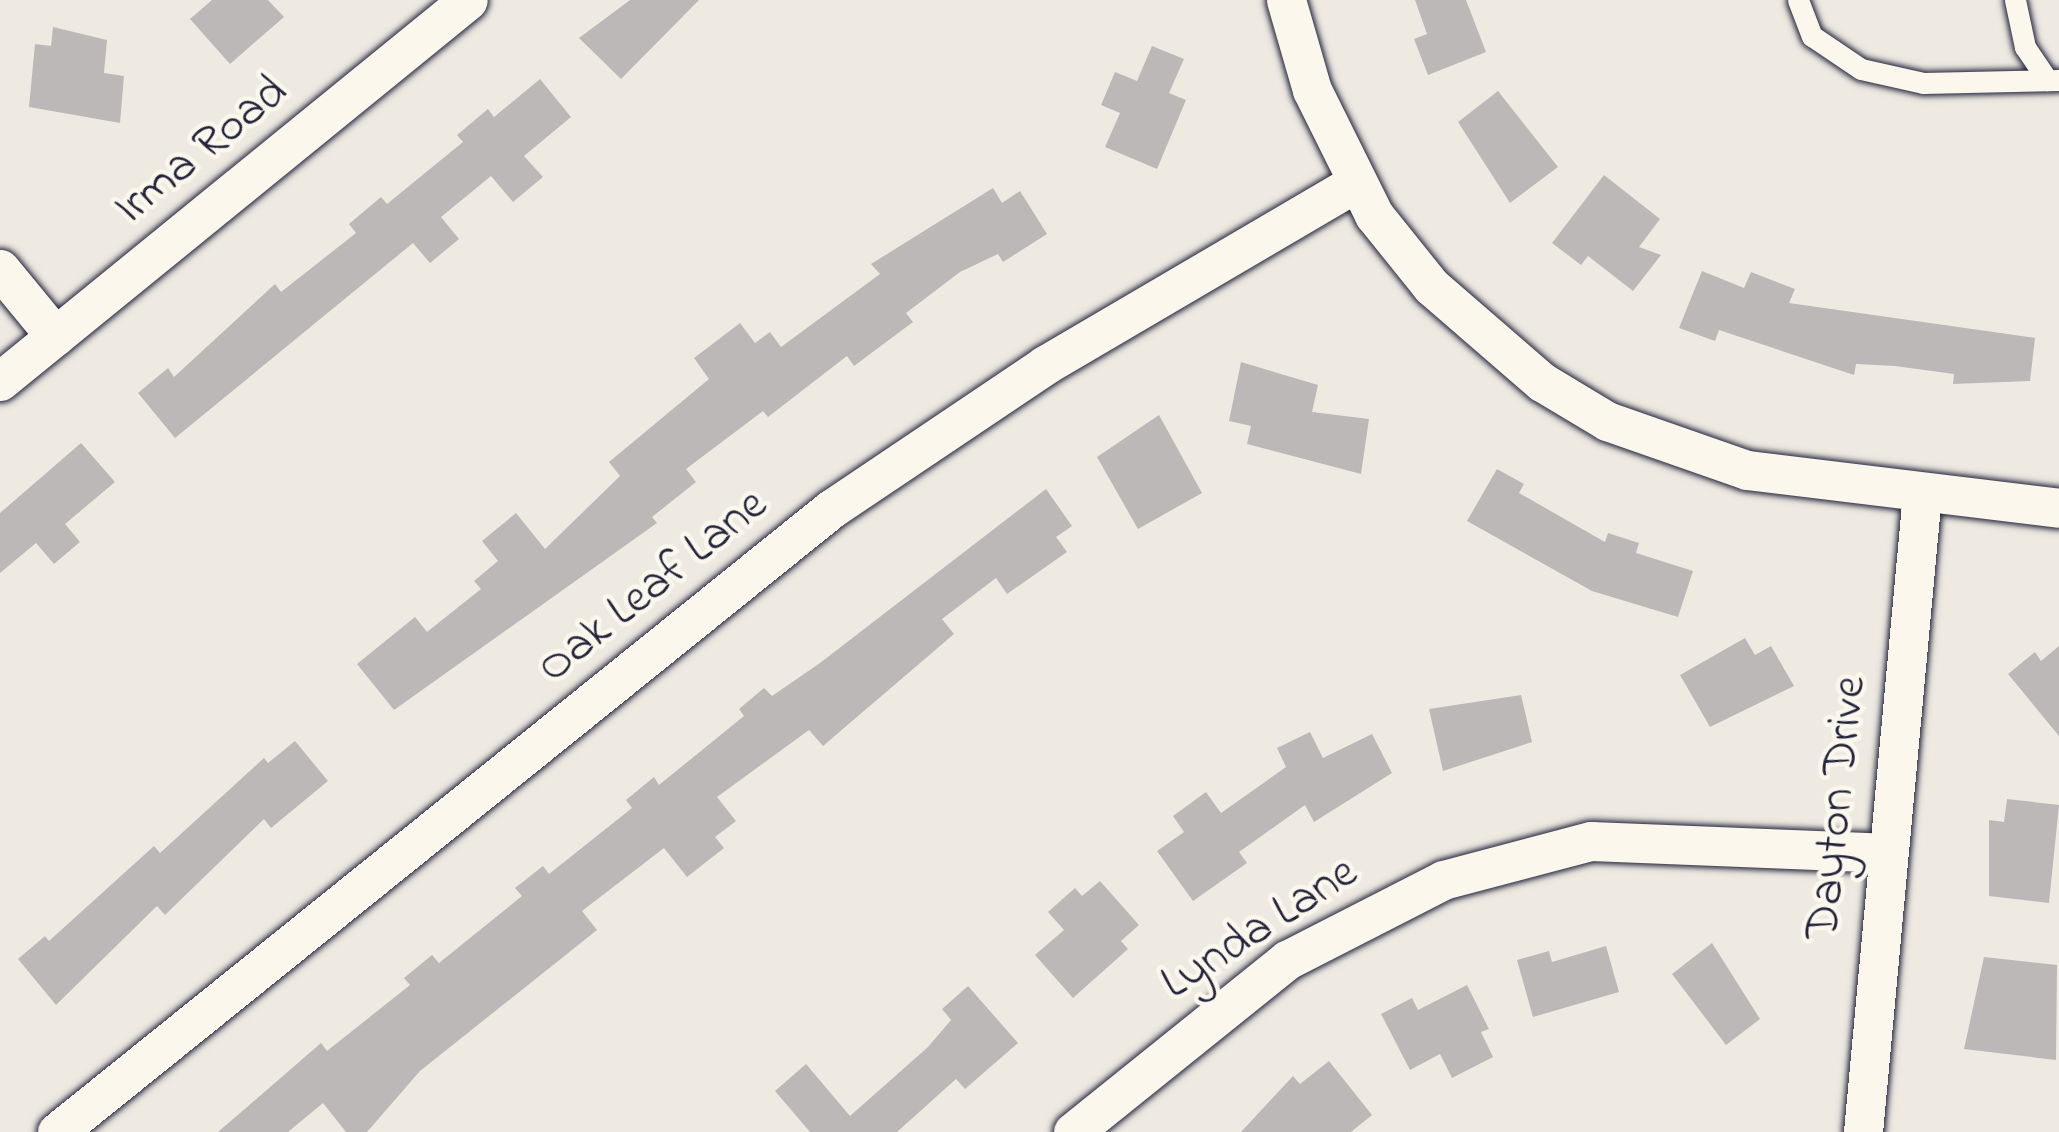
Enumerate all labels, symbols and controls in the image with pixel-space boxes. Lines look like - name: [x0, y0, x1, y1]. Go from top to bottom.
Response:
- street label: Irma Road: [104, 64, 300, 238]
- street label: Oak Leaf Lane: [527, 477, 779, 697]
- street label: Dayton Drive: [1796, 673, 1880, 943]
- street label: Lynda Lane: [1151, 844, 1369, 1014]

